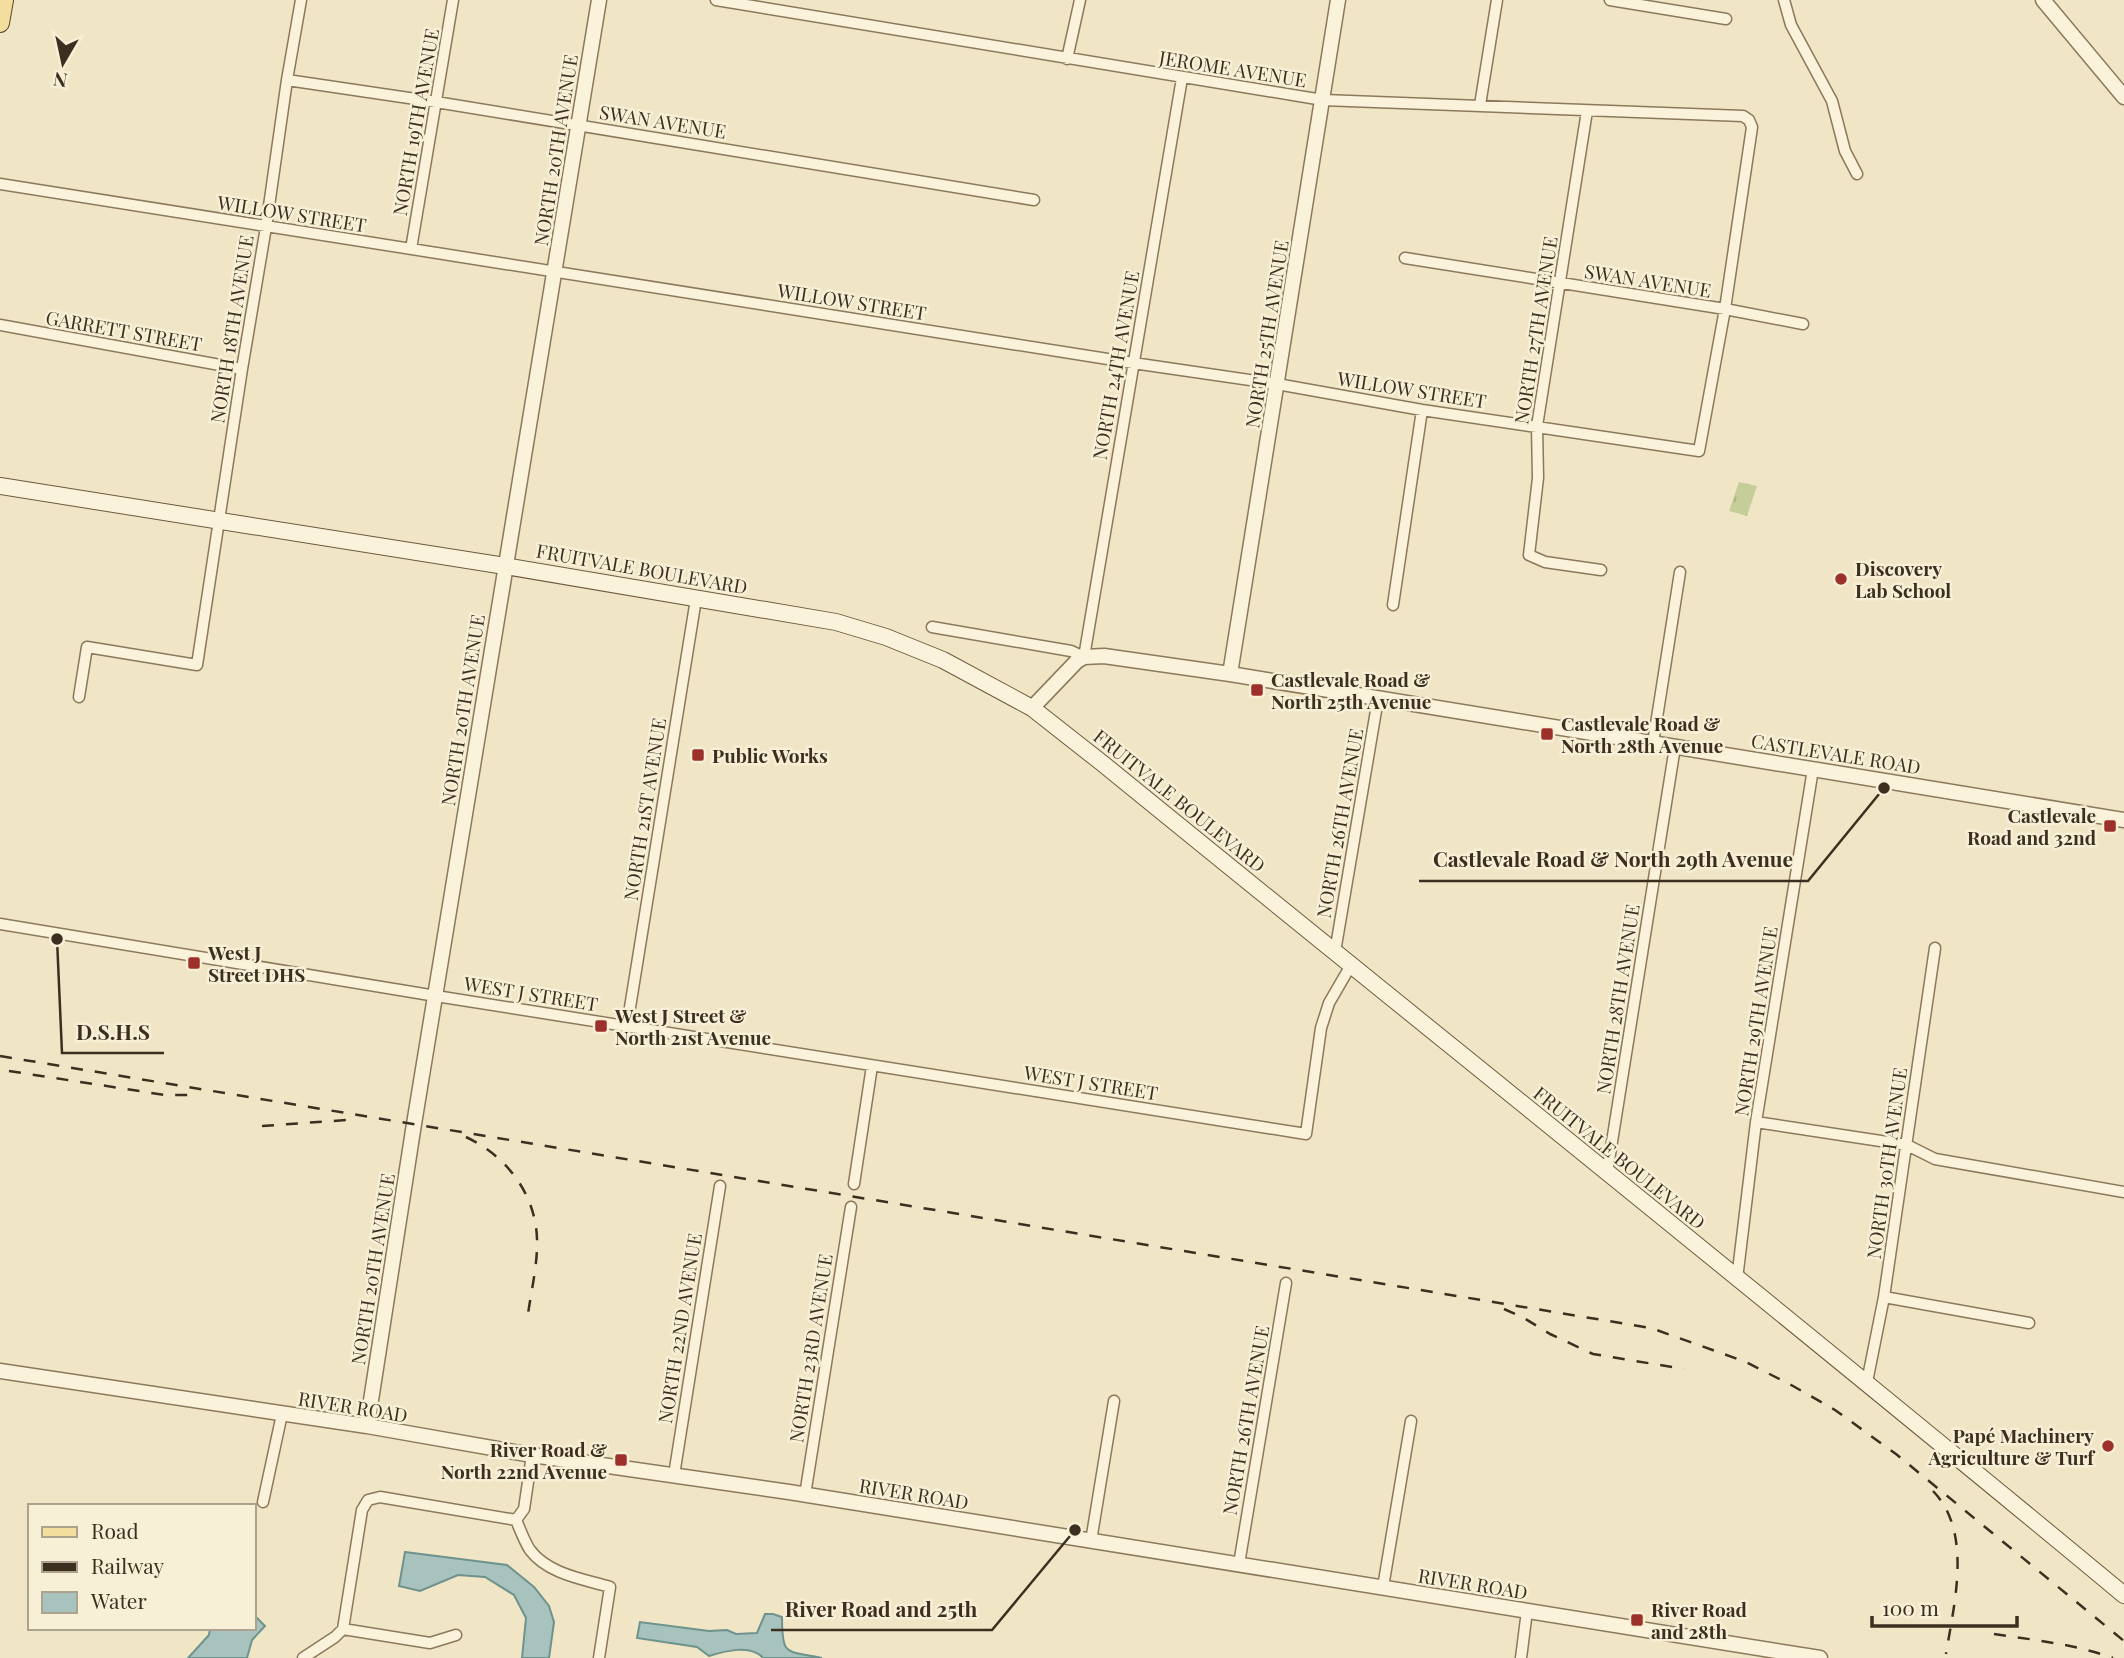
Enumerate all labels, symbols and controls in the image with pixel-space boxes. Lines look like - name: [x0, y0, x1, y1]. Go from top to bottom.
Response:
- street label: NORTH 19TH AVENUE: [386, 26, 444, 218]
- north arrow: [28, 28, 98, 98]
- street label: JEROME AVENUE: [1157, 43, 1308, 92]
- street label: NORTH 20TH AVENUE: [527, 52, 583, 248]
- text: N: [51, 67, 69, 95]
- street label: SWAN AVENUE: [598, 98, 728, 144]
- street label: WILLOW STREET: [215, 188, 369, 238]
- street label: NORTH 18TH AVENUE: [203, 233, 259, 425]
- street label: NORTH 27TH AVENUE: [1507, 234, 1563, 426]
- street label: NORTH 25TH AVENUE: [1238, 238, 1294, 430]
- street label: SWAN AVENUE: [1583, 257, 1713, 303]
- street label: NORTH 24TH AVENUE: [1086, 268, 1144, 462]
- street label: WILLOW STREET: [775, 276, 929, 326]
- street label: GARRETT STREET: [44, 303, 204, 357]
- street label: WILLOW STREET: [1335, 364, 1489, 414]
- street label: FRUITVALE BOULEVARD: [534, 537, 750, 599]
- place label: Discovery Lab School: [1855, 555, 1951, 603]
- marker: Discovery Lab School: [1833, 571, 1849, 587]
- street label: NORTH 20TH AVENUE: [434, 612, 490, 808]
- place label: Castlevale Road & North 25th Avenue: [1271, 666, 1431, 714]
- marker: Castlevale Road & North 25th Avenue: [1249, 682, 1265, 698]
- place label: Castlevale Road & North 28th Avenue: [1561, 710, 1723, 758]
- street label: NORTH 21ST AVENUE: [617, 716, 671, 902]
- street label: FRUITVALE BOULEVARD: [1089, 723, 1271, 877]
- street label: NORTH 26TH AVENUE: [1310, 726, 1368, 920]
- marker: Castlevale Road & North 28th Avenue: [1539, 726, 1555, 742]
- street label: CASTLEVALE ROAD: [1749, 727, 1923, 779]
- place label: Public Works: [712, 742, 828, 768]
- marker: Public Works: [690, 747, 706, 763]
- place label: Castlevale Road and 32nd: [1967, 802, 2097, 850]
- marker: Castlevale Road and 32nd: [2102, 818, 2118, 834]
- callout: Castlevale Road & North 29th Avenue: [1419, 839, 1808, 881]
- text: Castlevale Road & North 29th Avenue: [1433, 844, 1793, 872]
- street label: NORTH 28TH AVENUE: [1589, 902, 1645, 1096]
- street label: NORTH 29TH AVENUE: [1727, 924, 1783, 1118]
- place label: West J Street DHS: [207, 939, 305, 987]
- marker: West J Street DHS: [186, 955, 202, 971]
- street label: WEST J STREET: [461, 969, 600, 1016]
- place label: West J Street & North 21st Avenue: [614, 1002, 771, 1050]
- callout: D.S.H.S: [62, 1011, 164, 1053]
- text: D.S.H.S: [76, 1017, 150, 1045]
- marker: West J Street & North 21st Avenue: [593, 1018, 609, 1034]
- street label: WEST J STREET: [1021, 1058, 1160, 1105]
- street label: NORTH 30TH AVENUE: [1860, 1066, 1912, 1260]
- street label: FRUITVALE BOULEVARD: [1529, 1080, 1711, 1234]
- street label: NORTH 20TH AVENUE: [344, 1171, 400, 1367]
- street label: NORTH 22ND AVENUE: [651, 1231, 707, 1425]
- street label: NORTH 23RD AVENUE: [782, 1252, 838, 1444]
- street label: NORTH 26TH AVENUE: [1216, 1323, 1274, 1517]
- street label: RIVER ROAD: [296, 1385, 410, 1427]
- place label: Papé Machinery Agriculture & Turf: [1927, 1422, 2096, 1470]
- place label: River Road & North 22nd Avenue: [441, 1436, 607, 1484]
- marker: Papé Machinery Agriculture & Turf: [2100, 1438, 2116, 1454]
- marker: River Road & North 22nd Avenue: [613, 1452, 629, 1468]
- street label: RIVER ROAD: [857, 1472, 971, 1514]
- legend: [28, 1504, 256, 1630]
- text: Road: [91, 1516, 139, 1544]
- text: Railway: [91, 1551, 165, 1579]
- street label: RIVER ROAD: [1416, 1562, 1530, 1604]
- scale bar: [1872, 1584, 2017, 1628]
- text: Water: [90, 1586, 147, 1614]
- callout: River Road and 25th: [771, 1588, 992, 1630]
- text: 100 m: [1882, 1593, 1939, 1621]
- text: River Road and 25th: [785, 1594, 978, 1622]
- place label: River Road and 28th: [1651, 1596, 1748, 1644]
- marker: River Road and 28th: [1629, 1612, 1645, 1628]

